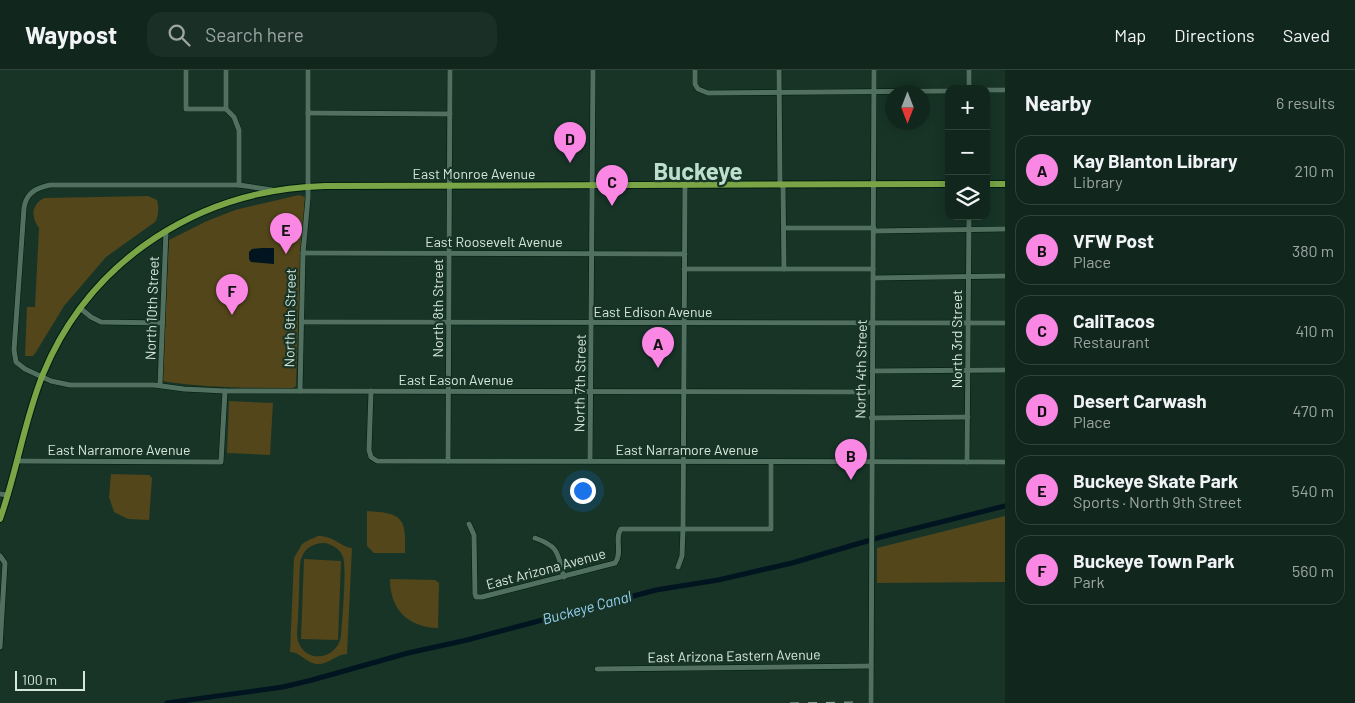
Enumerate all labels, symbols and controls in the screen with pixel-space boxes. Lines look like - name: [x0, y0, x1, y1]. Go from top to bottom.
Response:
- search box: [147, 12, 497, 57]
- text: Waypost: [25, 20, 117, 49]
- icon: search: [165, 21, 193, 49]
- text: Search here: [205, 23, 304, 46]
- text: Map: [1114, 24, 1146, 46]
- text: Directions: [1174, 24, 1255, 46]
- text: Saved: [1283, 24, 1330, 46]
- north arrow: [885, 85, 930, 130]
- map controls: [945, 85, 990, 220]
- button: +: [945, 85, 990, 130]
- text: Nearby: [1025, 90, 1091, 115]
- text: 6 results: [1276, 93, 1335, 112]
- pin: D: [554, 122, 586, 163]
- button: −: [945, 130, 990, 175]
- text: Kay Blanton Library: [1073, 149, 1237, 172]
- district label: Buckeye: [653, 156, 743, 185]
- text: A: [1037, 161, 1047, 180]
- text: 210 m: [1295, 161, 1334, 180]
- street label: East Monroe Avenue: [413, 165, 535, 182]
- pin: C: [596, 165, 628, 206]
- text: Library: [1073, 172, 1123, 191]
- button: layers: [945, 175, 990, 220]
- pin: E: [270, 213, 302, 254]
- text: VFW Post: [1073, 229, 1154, 252]
- street label: East Roosevelt Avenue: [425, 233, 563, 250]
- text: B: [1037, 241, 1047, 260]
- text: 380 m: [1292, 241, 1334, 260]
- text: Place: [1073, 252, 1111, 271]
- street label: North 10th Street: [141, 256, 162, 360]
- street label: North 8th Street: [429, 259, 446, 357]
- street label: North 9th Street: [280, 268, 299, 368]
- pin: F: [216, 274, 248, 315]
- street label: North 3rd Street: [948, 290, 965, 388]
- street label: East Edison Avenue: [593, 303, 713, 320]
- text: CaliTacos: [1073, 309, 1155, 332]
- street label: North 4th Street: [851, 319, 870, 419]
- text: C: [1037, 321, 1047, 340]
- text: 410 m: [1296, 321, 1334, 340]
- pin: A: [642, 327, 674, 368]
- text: Restaurant: [1073, 332, 1150, 351]
- street label: North 7th Street: [570, 334, 589, 432]
- street label: East Eason Avenue: [398, 371, 514, 388]
- text: Desert Carwash: [1073, 389, 1207, 412]
- text: D: [1037, 401, 1047, 420]
- text: 470 m: [1293, 401, 1334, 420]
- text: Place: [1073, 412, 1111, 431]
- pin: B: [835, 439, 867, 480]
- street label: East Narramore Avenue: [47, 441, 191, 458]
- street label: East Narramore Avenue: [615, 441, 759, 458]
- text: Buckeye Skate Park: [1073, 469, 1238, 492]
- your location: [570, 478, 596, 504]
- text: E: [1037, 481, 1047, 500]
- text: 540 m: [1291, 481, 1334, 500]
- text: Sports · North 9th Street: [1073, 492, 1242, 511]
- street label: East Arizona Avenue: [484, 544, 608, 593]
- text: Buckeye Town Park: [1073, 549, 1235, 572]
- text: F: [1038, 561, 1046, 580]
- text: 560 m: [1292, 561, 1334, 580]
- text: Park: [1073, 572, 1104, 591]
- water label: Buckeye Canal: [540, 586, 634, 628]
- street label: East Arizona Eastern Avenue: [647, 645, 821, 666]
- scale bar: [15, 668, 85, 691]
- text: 100 m: [22, 671, 57, 688]

